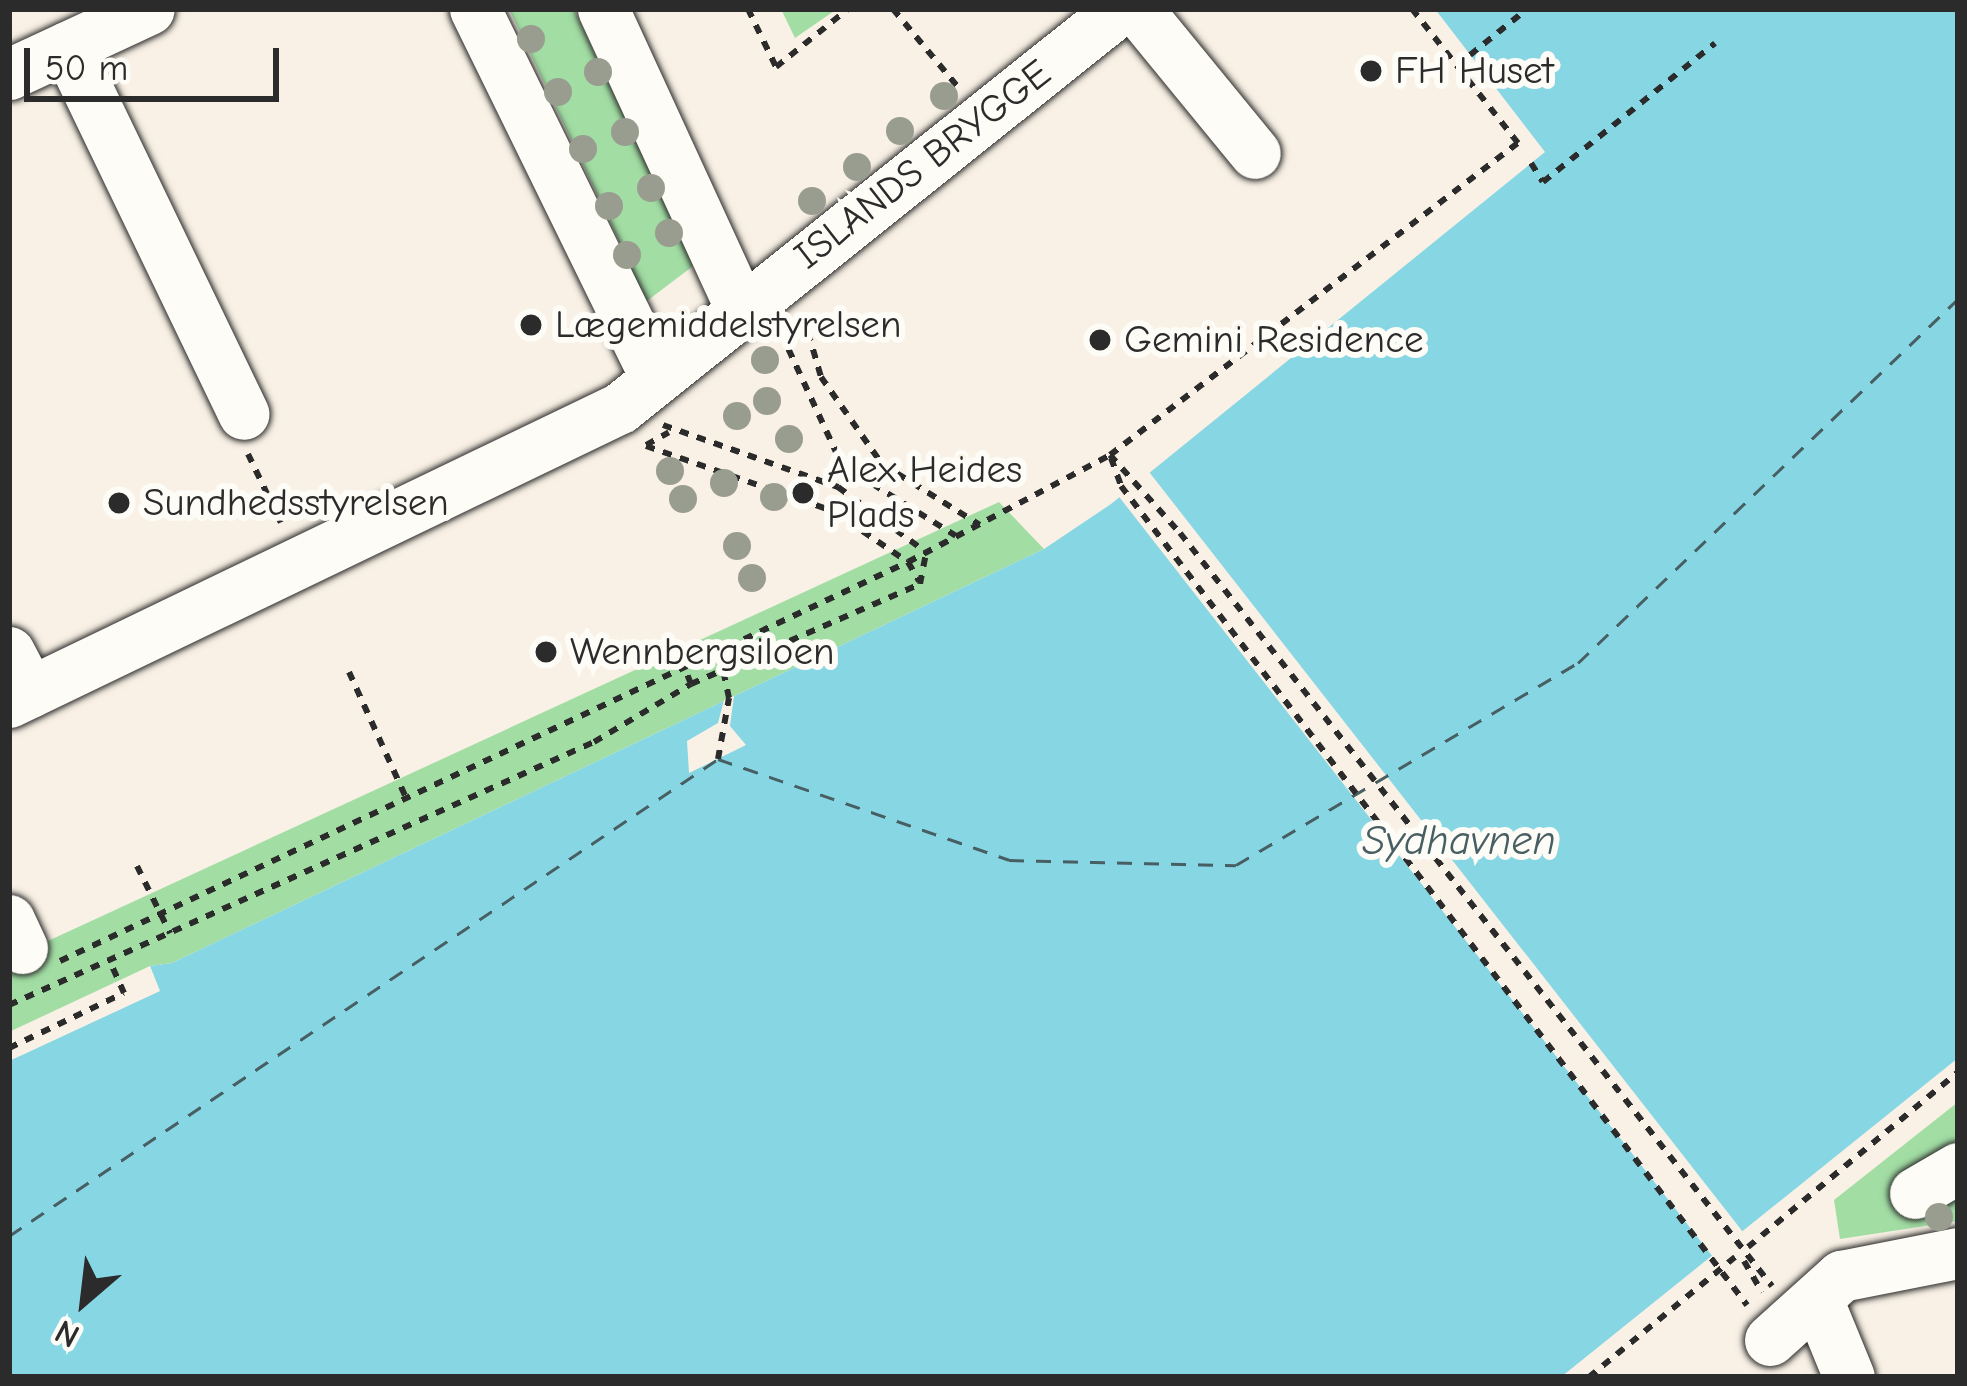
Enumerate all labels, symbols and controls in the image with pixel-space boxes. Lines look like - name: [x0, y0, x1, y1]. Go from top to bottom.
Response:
- scale bar: [30, 24, 285, 98]
- text: 50 m: [45, 48, 128, 89]
- place label: FH Huset: [1395, 48, 1554, 94]
- street label: ISLANDS BRYGGE: [786, 51, 1060, 279]
- marker: FH Huset: [1358, 58, 1384, 84]
- place label: Lægemiddelstyrelsen: [555, 302, 901, 348]
- marker: Lægemiddelstyrelsen: [518, 312, 544, 338]
- place label: Gemini Residence: [1124, 317, 1424, 363]
- marker: Gemini Residence: [1087, 327, 1113, 353]
- place label: Alex Heides Plads: [827, 448, 1022, 539]
- place label: Sundhedsstyrelsen: [143, 480, 449, 526]
- marker: Alex Heides Plads: [790, 480, 816, 506]
- marker: Sundhedsstyrelsen: [106, 490, 132, 516]
- place label: Wennbergsiloen: [570, 629, 835, 675]
- marker: Wennbergsiloen: [533, 639, 559, 665]
- water label: Sydhavnen: [1362, 816, 1556, 866]
- north arrow: [24, 1242, 144, 1362]
- text: N: [49, 1312, 86, 1356]

